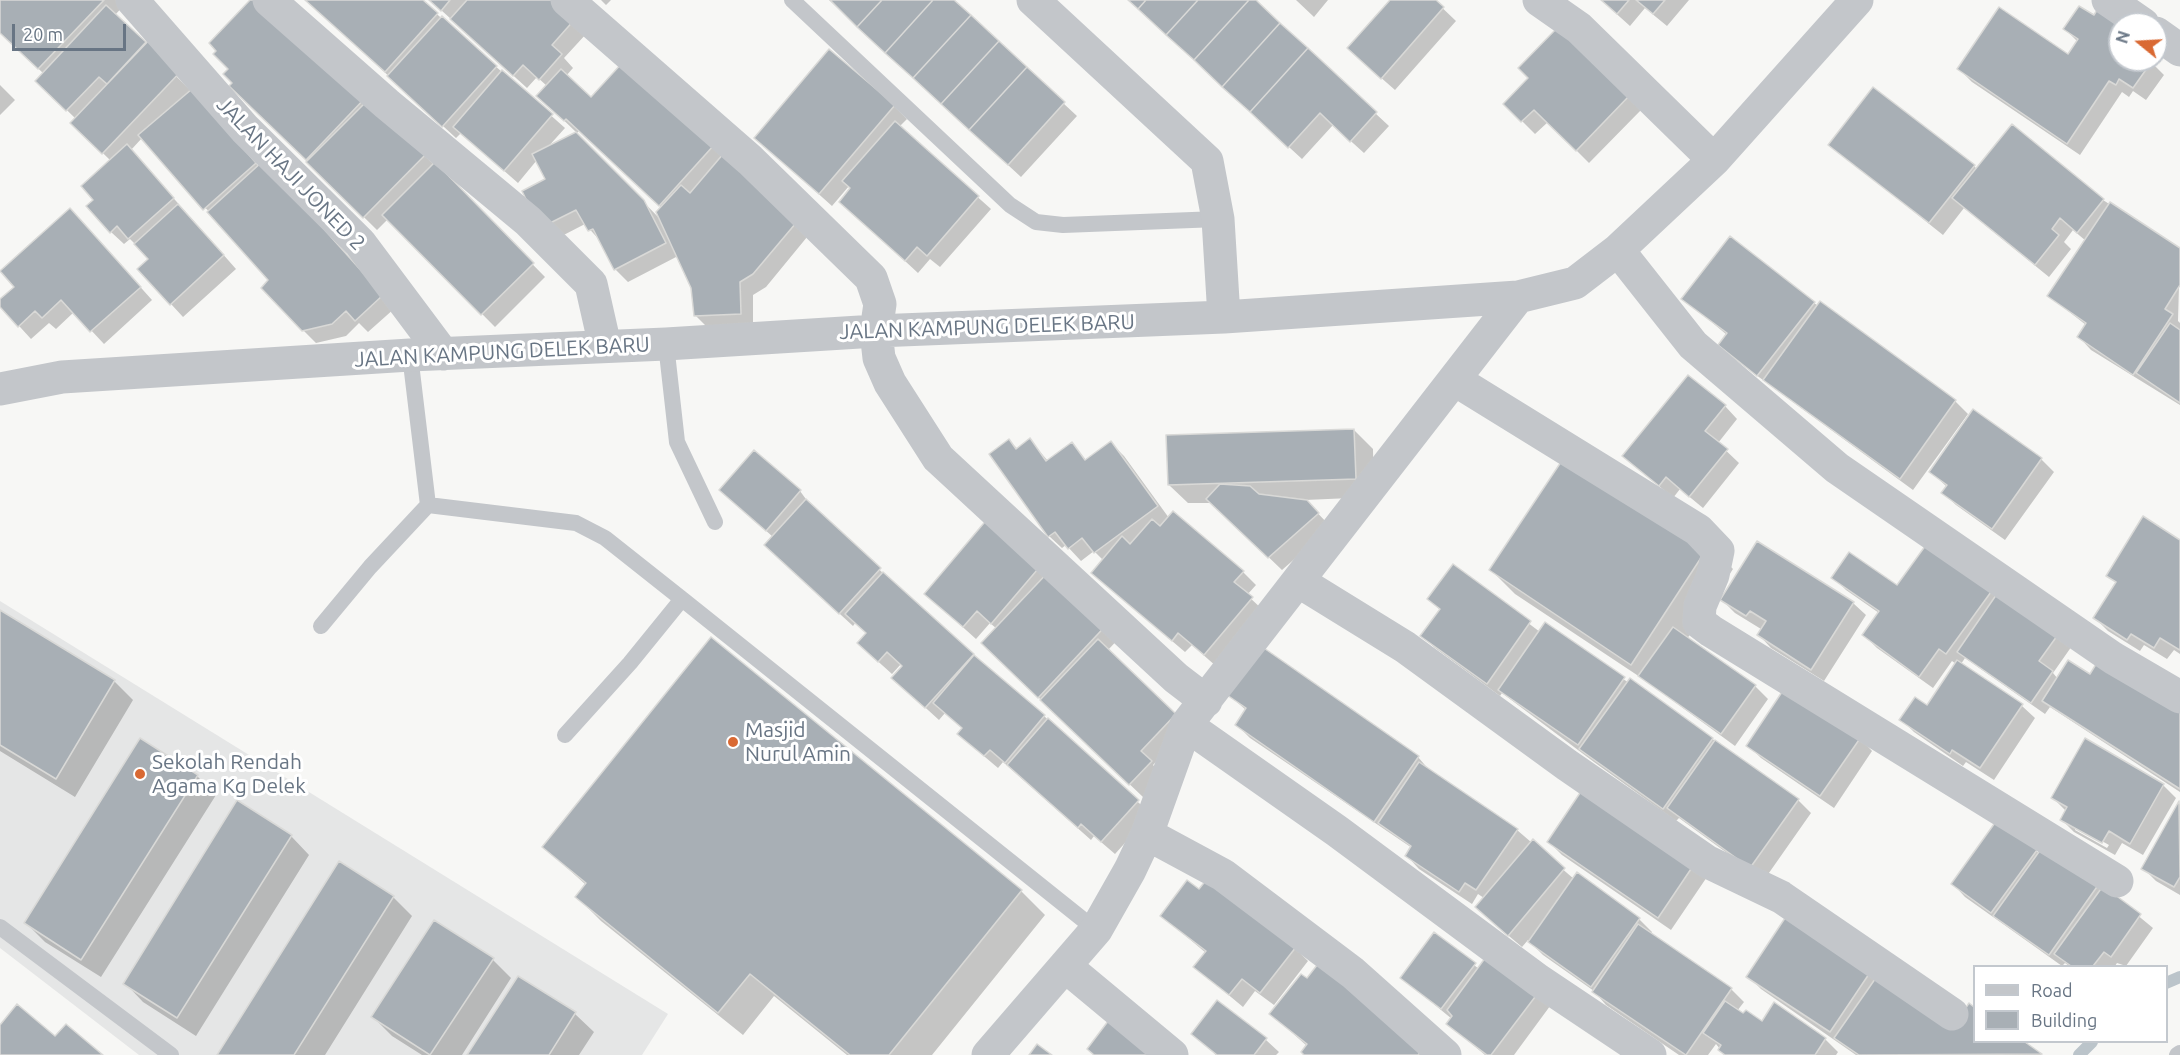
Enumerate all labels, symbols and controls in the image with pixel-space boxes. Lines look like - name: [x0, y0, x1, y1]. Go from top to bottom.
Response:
- scale bar: [15, 12, 129, 50]
- north arrow: [2108, 12, 2168, 72]
- text: 20 m: [23, 24, 63, 44]
- text: N: [2112, 29, 2133, 46]
- street label: JALAN HAJI JONED 2: [211, 92, 371, 256]
- street label: JALAN KAMPUNG DELEK BARU: [839, 309, 1135, 345]
- street label: JALAN KAMPUNG DELEK BARU: [354, 332, 650, 372]
- place label: Masjid Nurul Amin: [745, 717, 851, 767]
- marker: Masjid Nurul Amin: [726, 735, 740, 749]
- place label: Sekolah Rendah Agama Kg Delek: [152, 749, 306, 799]
- marker: Sekolah Rendah Agama Kg Delek: [133, 767, 147, 781]
- legend: [1973, 965, 2168, 1043]
- text: Road: [2031, 980, 2073, 1000]
- text: Building: [2031, 1010, 2097, 1030]

